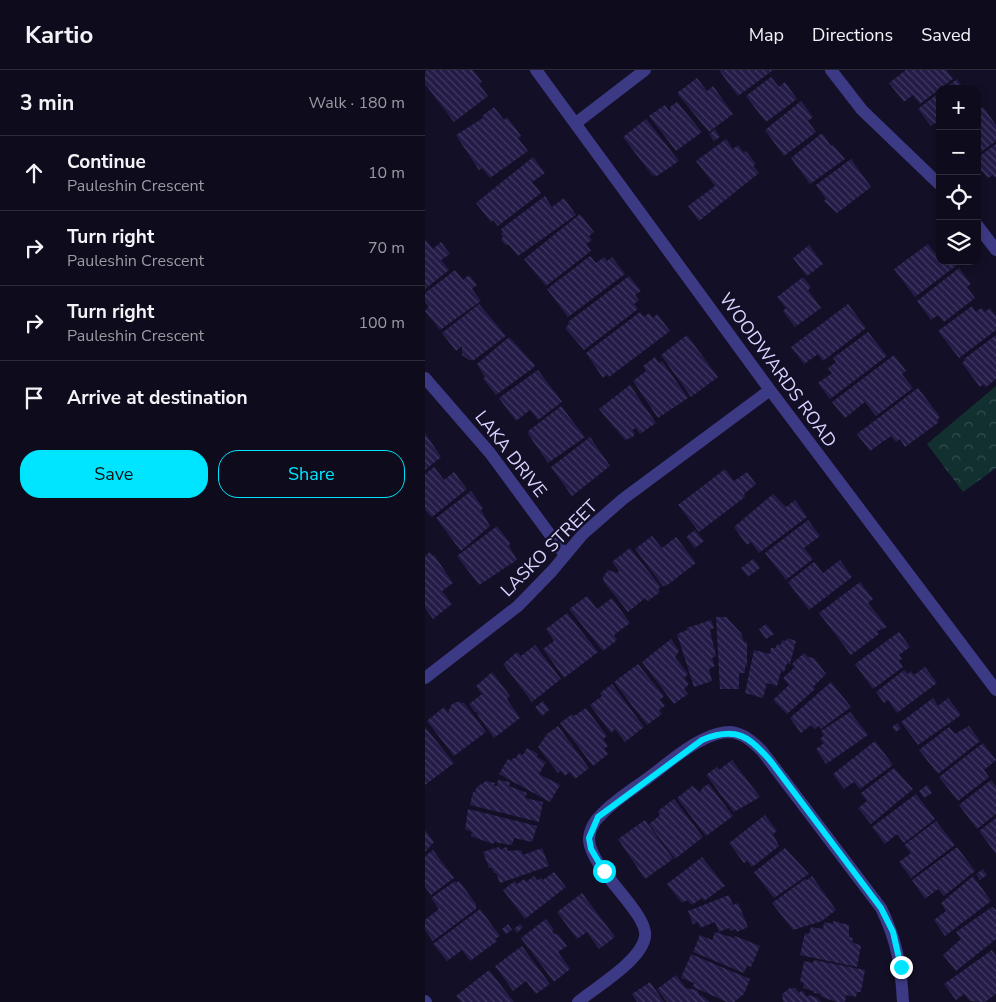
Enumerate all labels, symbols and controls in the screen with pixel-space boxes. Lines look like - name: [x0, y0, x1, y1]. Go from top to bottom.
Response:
- text: Kartio: [25, 19, 93, 51]
- text: Map: [749, 23, 784, 47]
- text: Directions: [812, 23, 893, 47]
- text: Saved: [921, 23, 971, 47]
- map controls: [936, 85, 981, 265]
- button: +: [936, 85, 981, 130]
- text: 3 min: [20, 89, 74, 117]
- text: Walk · 180 m: [309, 92, 405, 114]
- button: −: [936, 130, 981, 175]
- text: Continue: [67, 149, 146, 175]
- icon: ahead: [20, 159, 48, 187]
- text: 10 m: [368, 162, 405, 184]
- text: Pauleshin Crescent: [67, 175, 204, 197]
- button: locate: [936, 175, 981, 220]
- button: layers: [936, 220, 981, 265]
- text: Turn right: [67, 224, 154, 250]
- icon: right: [20, 234, 48, 262]
- text: 70 m: [368, 237, 405, 259]
- text: Pauleshin Crescent: [67, 250, 204, 272]
- street label: WOODWARDS ROAD: [714, 288, 842, 452]
- text: Turn right: [67, 299, 154, 325]
- icon: right: [20, 309, 48, 337]
- text: 100 m: [358, 312, 405, 334]
- text: Pauleshin Crescent: [67, 325, 204, 347]
- icon: arrive: [20, 384, 48, 412]
- text: Arrive at destination: [67, 385, 248, 411]
- street label: LAKA DRIVE: [470, 406, 552, 502]
- button: Save: [20, 450, 208, 498]
- button: Share: [218, 450, 405, 498]
- street label: LASKO STREET: [495, 494, 603, 602]
- route start: [593, 860, 616, 883]
- route end: [890, 956, 913, 979]

